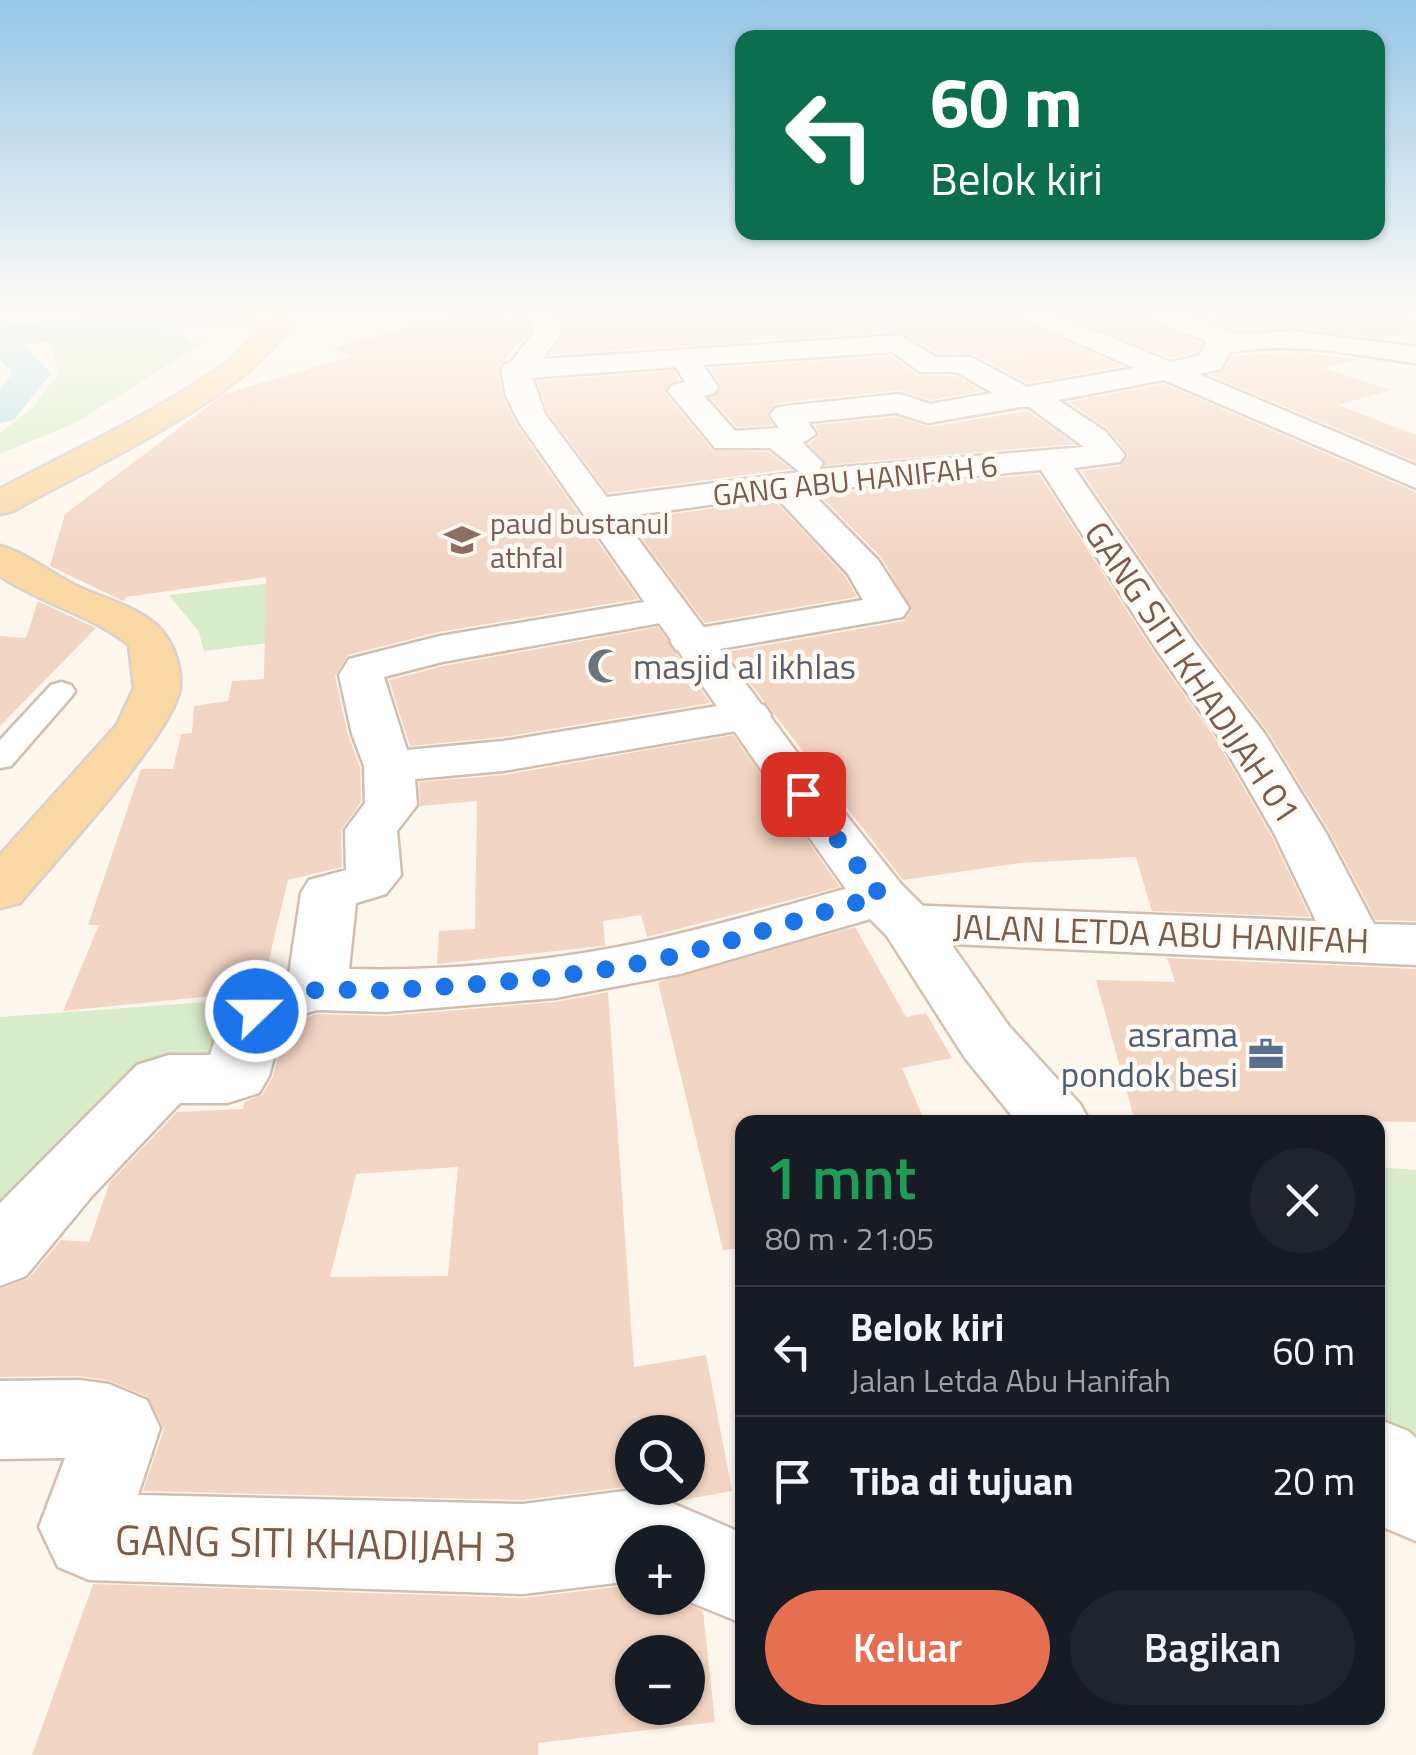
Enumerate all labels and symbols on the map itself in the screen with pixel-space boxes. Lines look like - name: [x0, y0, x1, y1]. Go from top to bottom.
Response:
- street label: GANG ABU HANIFAH 6: [710, 442, 1000, 518]
- place label: paud bustanul athfal: [490, 500, 669, 580]
- street label: GANG SITI KHADIJAH 01: [1071, 510, 1315, 834]
- school or university icon: paud bustanul athfal: [443, 521, 481, 559]
- place label: masjid al ikhlas: [633, 639, 856, 693]
- mosque icon: masjid al ikhlas: [586, 647, 624, 685]
- pin: [761, 752, 846, 837]
- street label: JALAN LETDA ABU HANIFAH: [952, 899, 1370, 967]
- position arrow: [204, 959, 308, 1063]
- place label: asrama pondok besi: [1061, 1007, 1238, 1101]
- office icon: asrama pondok besi: [1247, 1035, 1285, 1073]
- street label: GANG SITI KHADIJAH 3: [115, 1506, 517, 1578]

